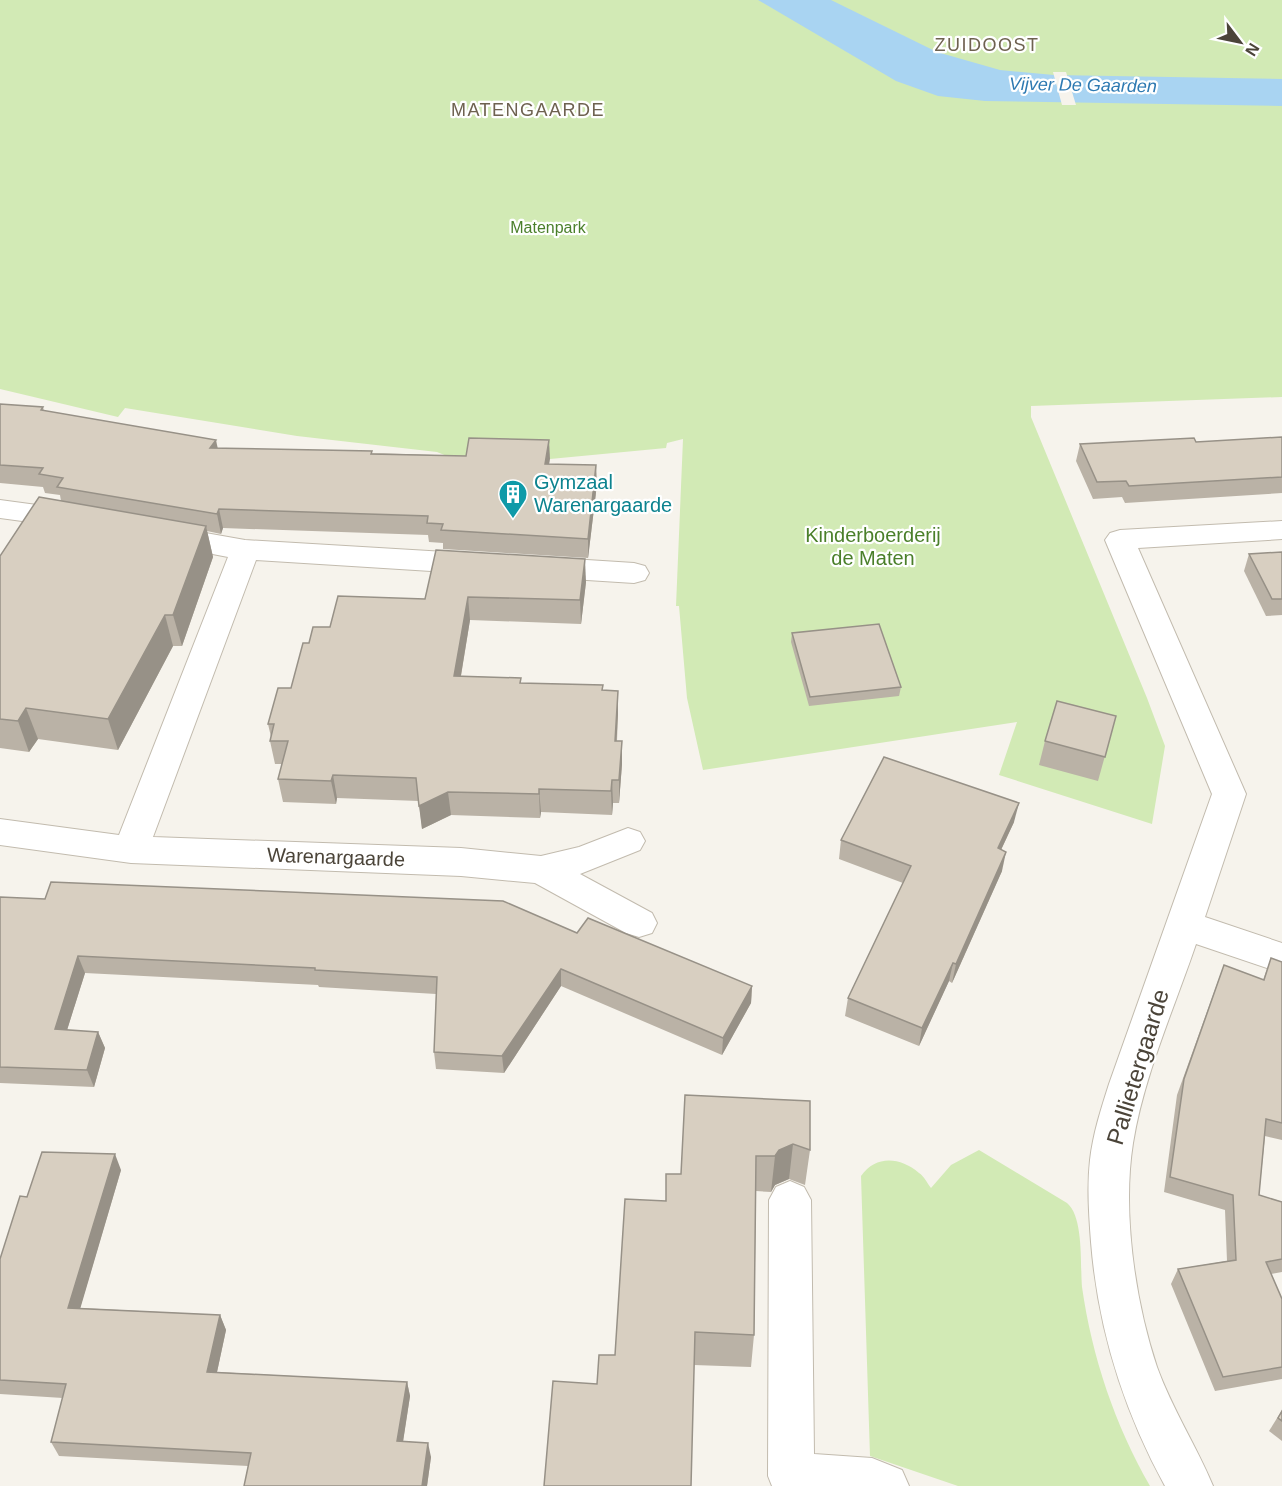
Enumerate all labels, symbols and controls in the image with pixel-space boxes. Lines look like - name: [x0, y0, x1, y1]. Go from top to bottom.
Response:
- north arrow: [1210, 12, 1270, 72]
- district label: ZUIDOOST: [935, 35, 1040, 55]
- text: N: [1242, 40, 1263, 59]
- water label: Vijver De Gaarden: [1009, 74, 1157, 96]
- district label: MATENGAARDE: [451, 100, 605, 120]
- park label: Matenpark: [510, 219, 587, 236]
- place label: Gymzaal Warenargaarde: [534, 471, 672, 516]
- building icon: Gymzaal Warenargaarde: [497, 478, 529, 520]
- park label: Kinderboerderij de Maten: [805, 524, 941, 569]
- street label: Warenargaarde: [267, 844, 405, 870]
- street label: Pallietergaarde: [1101, 986, 1174, 1148]

